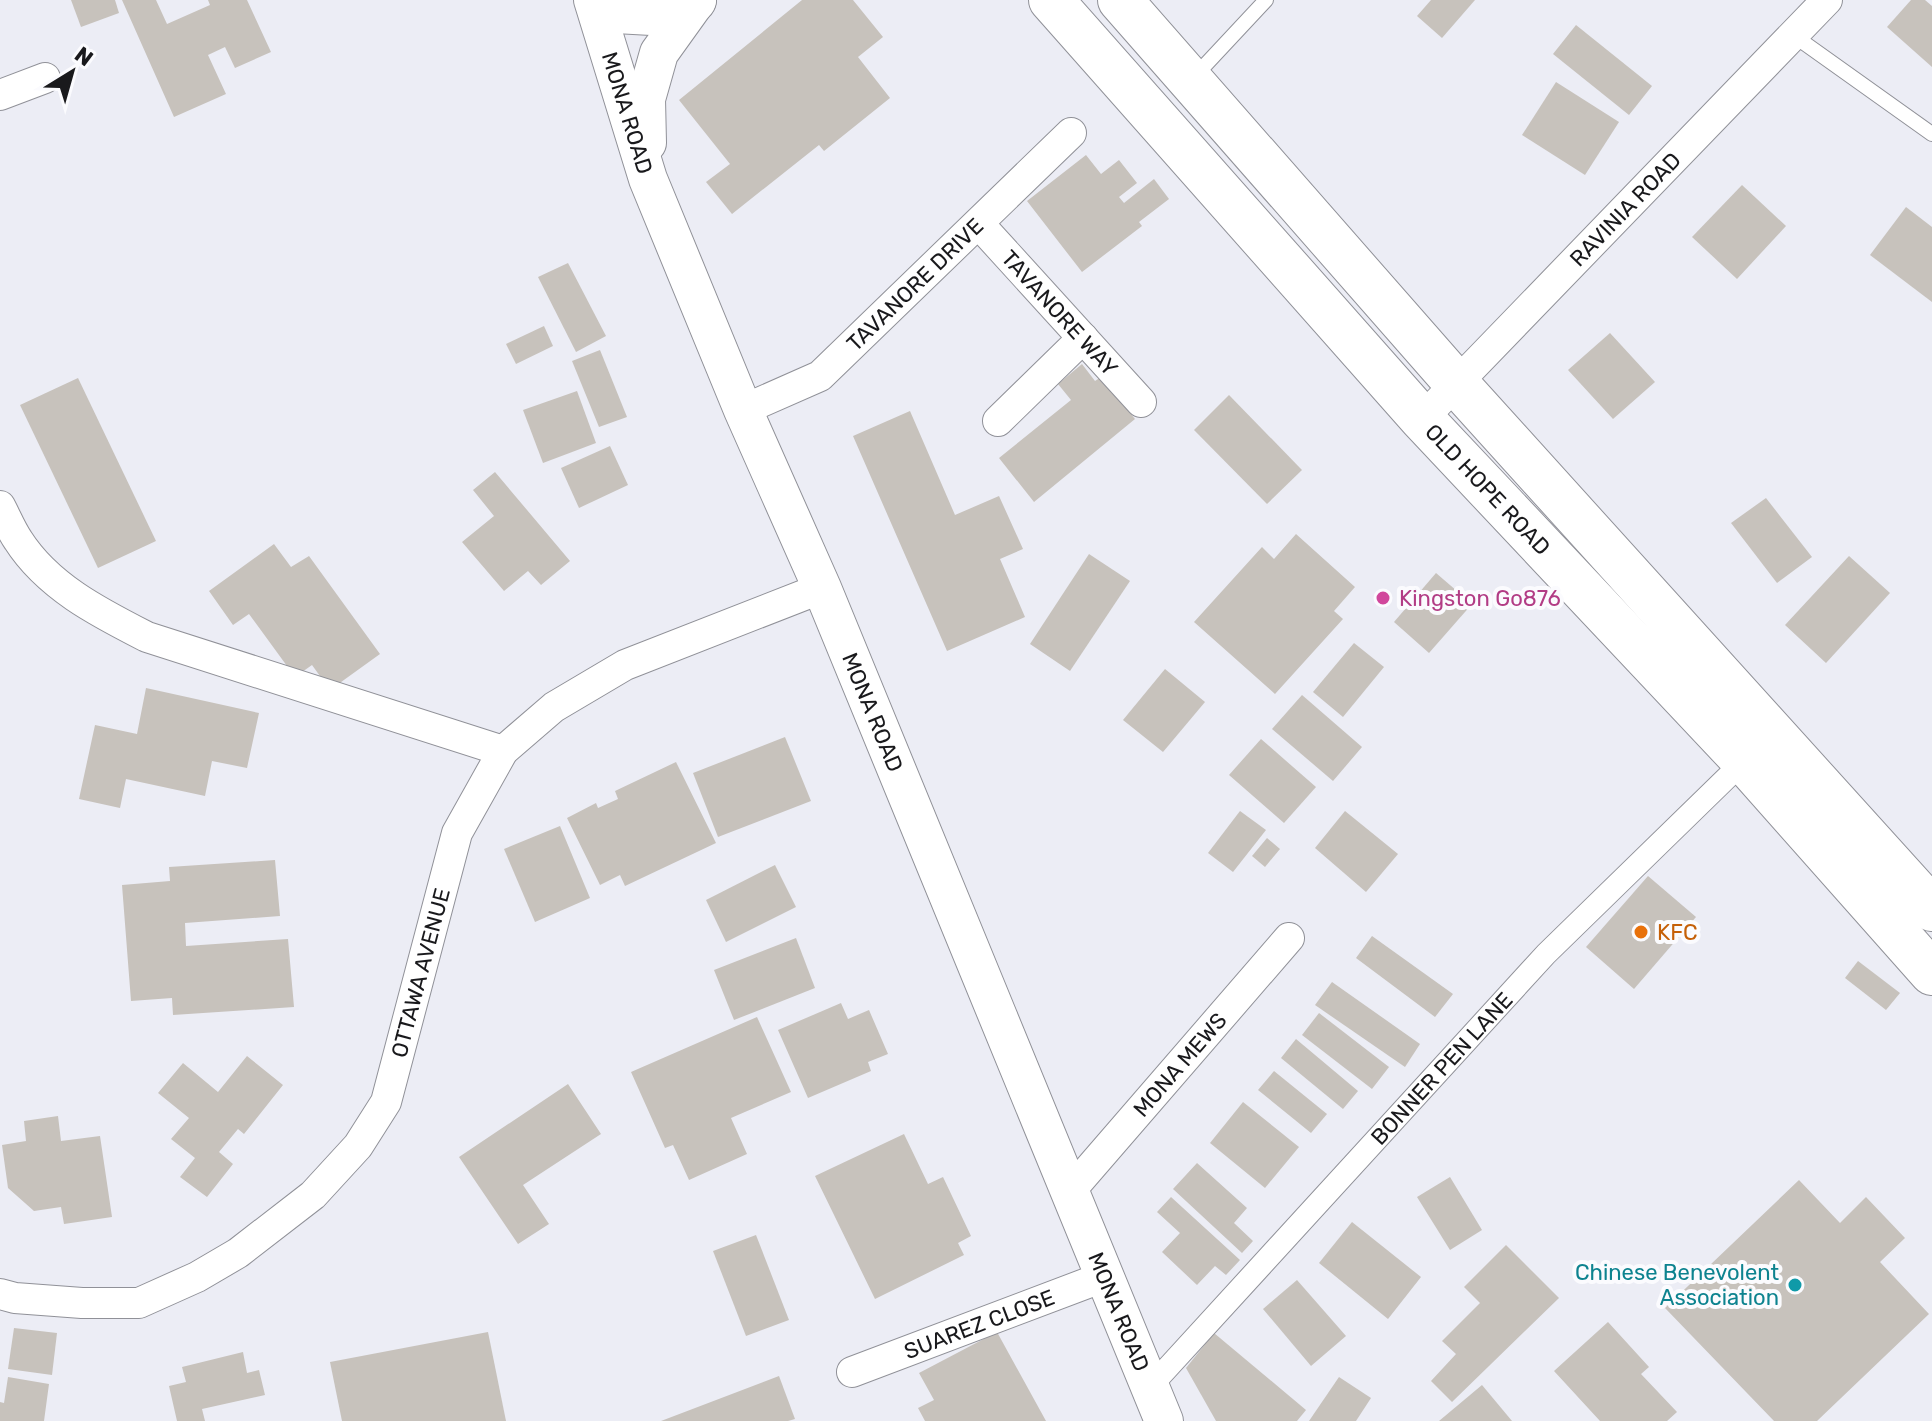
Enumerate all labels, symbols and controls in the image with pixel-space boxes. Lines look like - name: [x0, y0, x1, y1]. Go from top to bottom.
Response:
- north arrow: [32, 32, 112, 112]
- text: N: [69, 41, 98, 72]
- street label: MONA ROAD: [596, 49, 659, 177]
- street label: RAVINIA ROAD: [1564, 147, 1687, 272]
- street label: TAVANORE DRIVE: [841, 212, 989, 357]
- street label: TAVANORE WAY: [995, 245, 1123, 381]
- street label: OLD HOPE ROAD: [1419, 418, 1556, 561]
- place label: Kingston Go876: [1399, 585, 1561, 612]
- marker: Kingston Go876: [1374, 589, 1392, 607]
- street label: MONA ROAD: [836, 649, 909, 776]
- street label: OTTAWA AVENUE: [385, 885, 456, 1060]
- place label: KFC: [1657, 919, 1698, 946]
- marker: KFC: [1632, 923, 1650, 941]
- street label: BONNER PEN LANE: [1365, 987, 1518, 1150]
- street label: MONA MEWS: [1128, 1007, 1232, 1122]
- street label: MONA ROAD: [1082, 1248, 1155, 1375]
- place label: Chinese Benevolent Association: [1575, 1259, 1779, 1311]
- marker: Chinese Benevolent Association: [1786, 1276, 1804, 1294]
- street label: SUAREZ CLOSE: [900, 1284, 1058, 1365]

